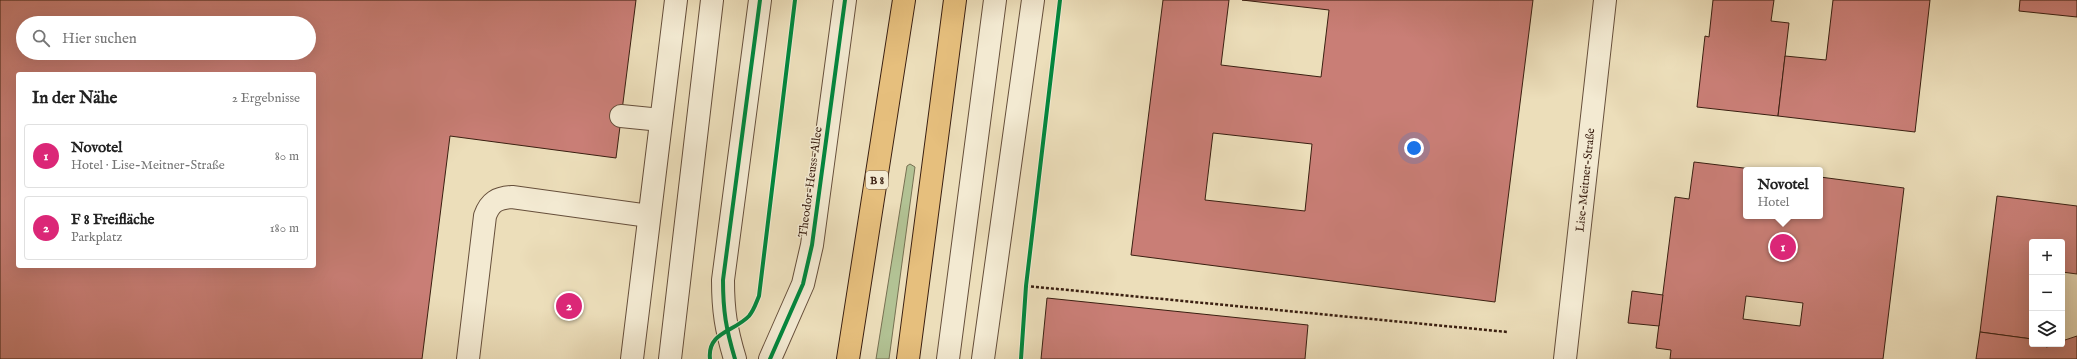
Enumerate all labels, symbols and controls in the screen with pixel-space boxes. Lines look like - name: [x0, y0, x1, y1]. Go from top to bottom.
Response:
- search box: [16, 16, 316, 60]
- icon: search: [30, 27, 52, 49]
- text: Hier suchen: [62, 29, 137, 48]
- text: In der Nähe: [32, 88, 117, 109]
- text: 2 Ergebnisse: [232, 90, 300, 107]
- street label: Theodor-Heuss-Allee: [795, 125, 826, 238]
- street label: Lise-Meitner-Straße: [1573, 127, 1598, 233]
- text: Novotel: [71, 138, 122, 157]
- your location: [1404, 138, 1424, 158]
- text: 1: [44, 148, 48, 165]
- text: 80 m: [275, 148, 299, 165]
- text: Hotel · Lise-Meitner-Straße: [71, 157, 225, 174]
- popup: [1743, 167, 1823, 219]
- road number: B 8: [866, 171, 888, 189]
- text: Novotel: [1757, 175, 1809, 194]
- text: Hotel: [1757, 194, 1789, 211]
- text: F 8 Freifläche: [71, 210, 155, 229]
- text: 2: [43, 220, 49, 237]
- text: 180 m: [270, 220, 299, 237]
- text: Parkplatz: [71, 229, 122, 246]
- pin: 1: [1770, 232, 1796, 262]
- map controls: [2029, 239, 2065, 347]
- button: +: [2029, 239, 2065, 275]
- button: −: [2029, 275, 2065, 311]
- pin: 2: [556, 291, 582, 321]
- button: layers: [2029, 311, 2065, 347]

